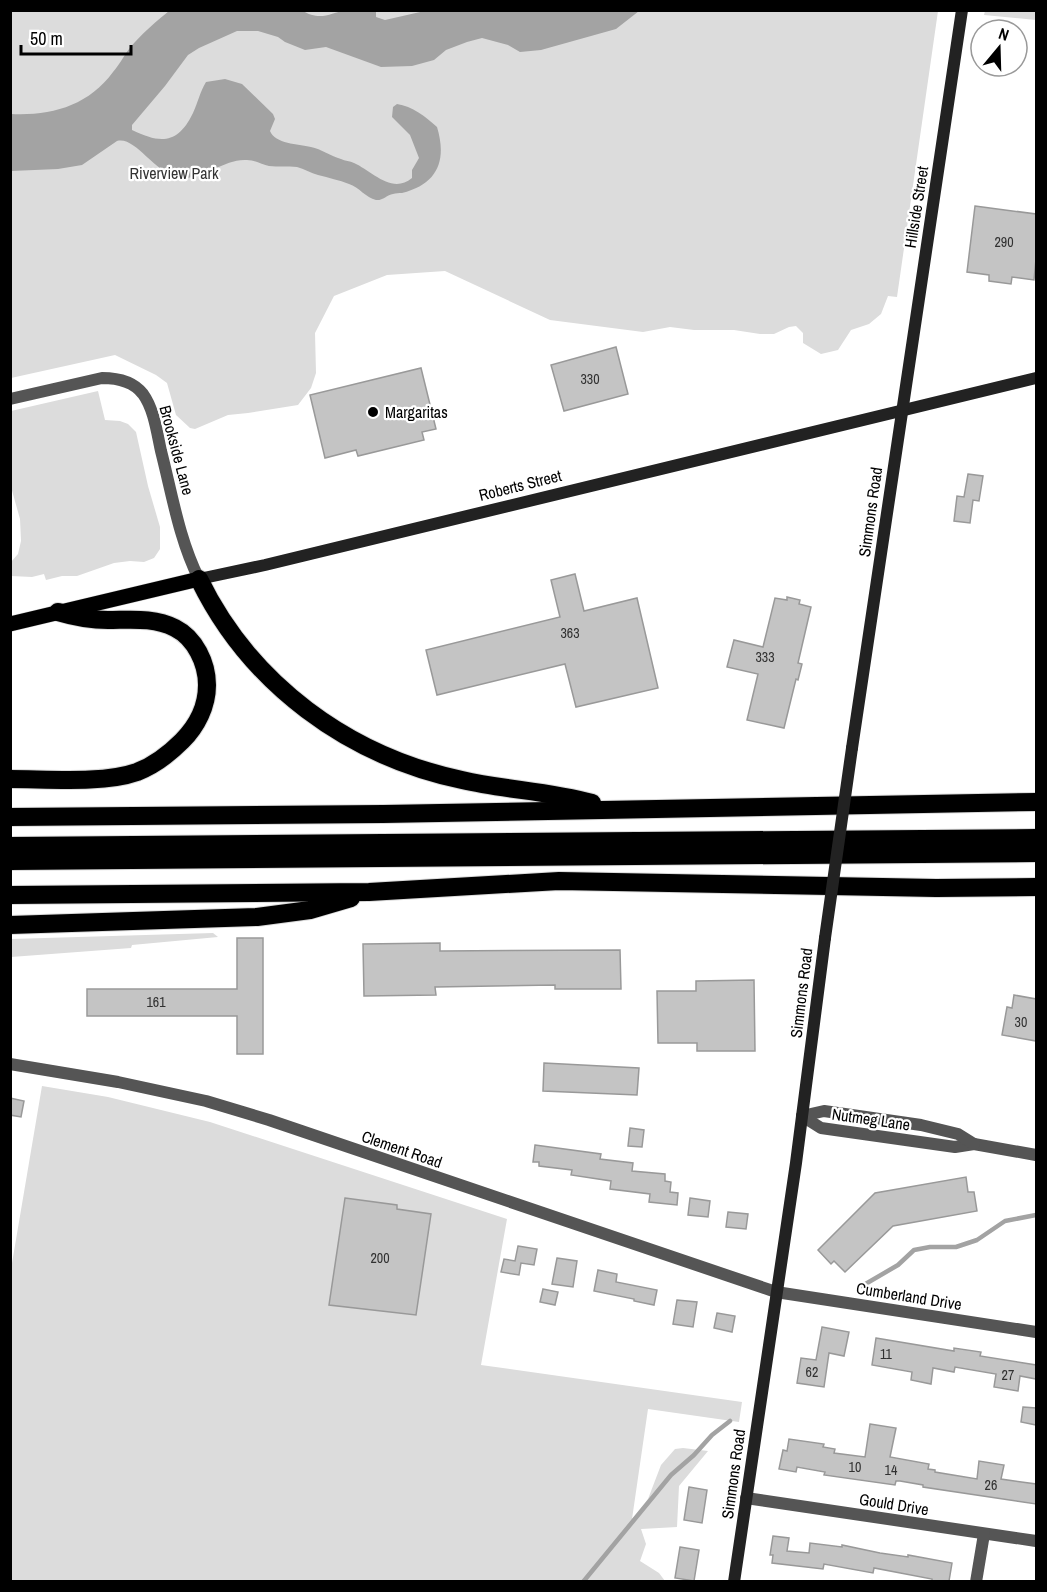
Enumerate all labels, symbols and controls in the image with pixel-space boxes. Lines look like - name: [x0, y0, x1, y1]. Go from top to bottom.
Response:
- scale bar: [21, 18, 130, 56]
- north arrow: [969, 18, 1029, 78]
- text: N: [996, 22, 1012, 46]
- text: 50 m: [30, 26, 63, 51]
- park label: Riverview Park: [130, 162, 219, 184]
- street label: Hillside Street: [899, 164, 933, 249]
- house number: 290: [994, 233, 1014, 251]
- house number: 330: [580, 370, 600, 388]
- place label: Margaritas: [385, 401, 448, 423]
- street label: Brookside Lane: [154, 403, 200, 497]
- marker: Margaritas: [366, 405, 380, 419]
- street label: Roberts Street: [476, 464, 564, 506]
- street label: Simmons Road: [853, 466, 887, 558]
- house number: 363: [560, 624, 580, 642]
- house number: 333: [755, 648, 775, 666]
- street label: Simmons Road: [785, 947, 817, 1039]
- house number: 161: [146, 993, 166, 1011]
- house number: 30: [1015, 1013, 1027, 1031]
- street label: Nutmeg Lane: [830, 1103, 912, 1135]
- street label: Clement Road: [359, 1125, 445, 1173]
- house number: 200: [370, 1249, 390, 1267]
- street label: Cumberland Drive: [855, 1277, 963, 1315]
- house number: 11: [880, 1345, 893, 1363]
- house number: 62: [806, 1363, 818, 1381]
- house number: 27: [1002, 1366, 1014, 1384]
- street label: Simmons Road: [716, 1428, 750, 1520]
- house number: 10: [849, 1458, 861, 1476]
- house number: 14: [885, 1461, 898, 1479]
- house number: 26: [985, 1476, 997, 1494]
- street label: Gould Drive: [858, 1488, 930, 1520]

